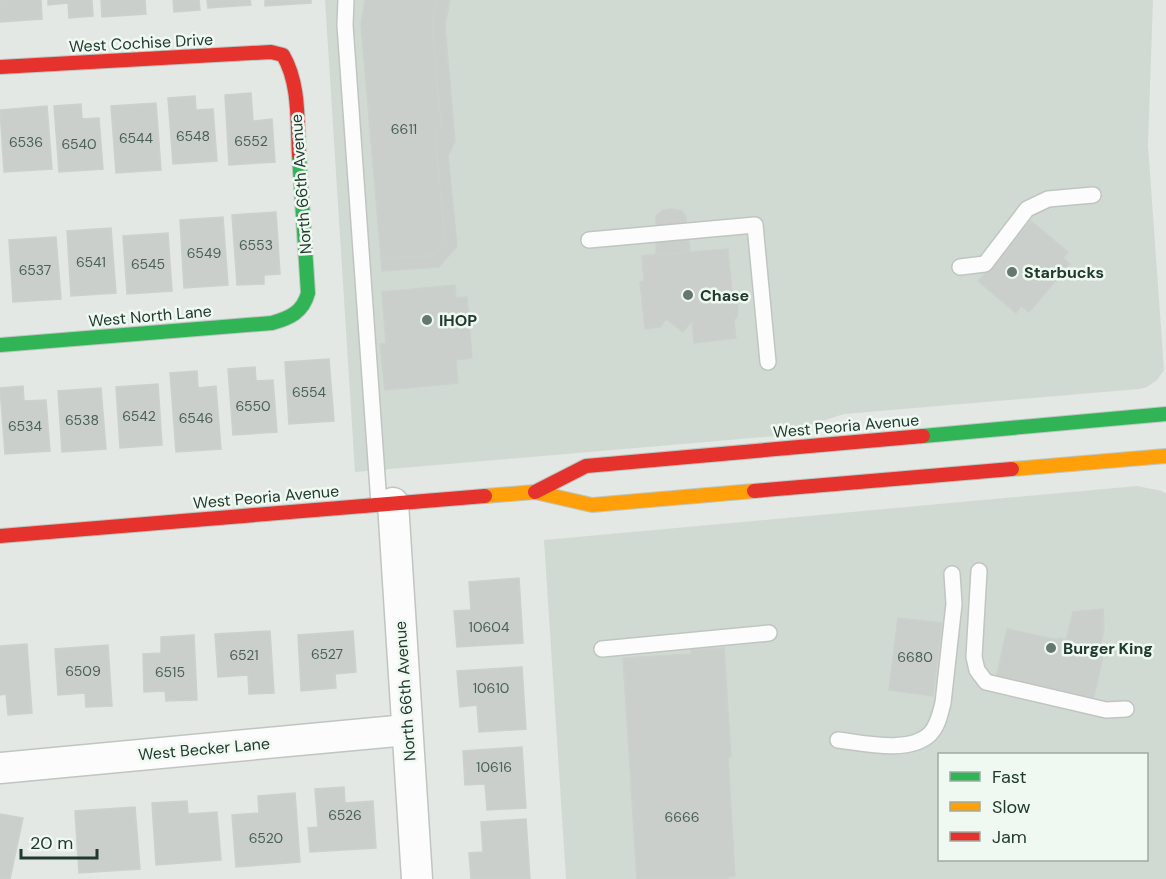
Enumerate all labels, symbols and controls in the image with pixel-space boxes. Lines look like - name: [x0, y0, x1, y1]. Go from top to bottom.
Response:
- street label: West Cochise Drive: [68, 29, 214, 57]
- street label: North 66th Avenue: [286, 113, 316, 255]
- house number: 6611: [391, 120, 417, 138]
- house number: 6548: [176, 127, 210, 145]
- house number: 6544: [119, 129, 154, 147]
- house number: 6552: [234, 132, 268, 150]
- house number: 6536: [9, 133, 43, 151]
- house number: 6540: [61, 135, 97, 153]
- house number: 6553: [239, 236, 273, 254]
- house number: 6549: [187, 244, 221, 262]
- house number: 6541: [76, 253, 106, 271]
- house number: 6545: [131, 255, 165, 273]
- house number: 6537: [19, 261, 51, 279]
- place label: Starbucks: [1024, 262, 1104, 283]
- marker: Starbucks: [1005, 265, 1019, 279]
- place label: Chase: [700, 285, 749, 306]
- marker: Chase: [681, 288, 695, 302]
- street label: West North Lane: [88, 300, 212, 332]
- place label: IHOP: [439, 310, 477, 331]
- marker: IHOP: [420, 313, 434, 327]
- house number: 6554: [292, 383, 327, 401]
- house number: 6550: [235, 397, 271, 415]
- house number: 6542: [122, 407, 156, 425]
- house number: 6546: [179, 409, 213, 427]
- street label: West Peoria Avenue: [772, 409, 920, 443]
- house number: 6538: [65, 411, 99, 429]
- house number: 6534: [8, 417, 42, 435]
- street label: West Peoria Avenue: [192, 480, 340, 514]
- house number: 10604: [469, 618, 510, 636]
- street label: North 66th Avenue: [390, 620, 420, 762]
- place label: Burger King: [1063, 638, 1153, 659]
- marker: Burger King: [1044, 641, 1058, 655]
- house number: 6527: [311, 645, 343, 663]
- house number: 6521: [229, 646, 259, 664]
- house number: 6680: [897, 648, 933, 666]
- house number: 6509: [65, 662, 101, 680]
- house number: 6515: [155, 663, 185, 681]
- house number: 10610: [473, 679, 509, 697]
- street label: West Becker Lane: [137, 733, 271, 765]
- legend: [938, 753, 1148, 861]
- house number: 10616: [476, 758, 512, 776]
- text: Fast: [992, 765, 1027, 789]
- text: Slow: [992, 795, 1031, 819]
- house number: 6526: [328, 806, 362, 824]
- house number: 6666: [664, 808, 700, 826]
- scale bar: [21, 822, 98, 860]
- text: Jam: [992, 825, 1027, 849]
- house number: 6520: [249, 829, 283, 847]
- text: 20 m: [30, 831, 73, 855]

